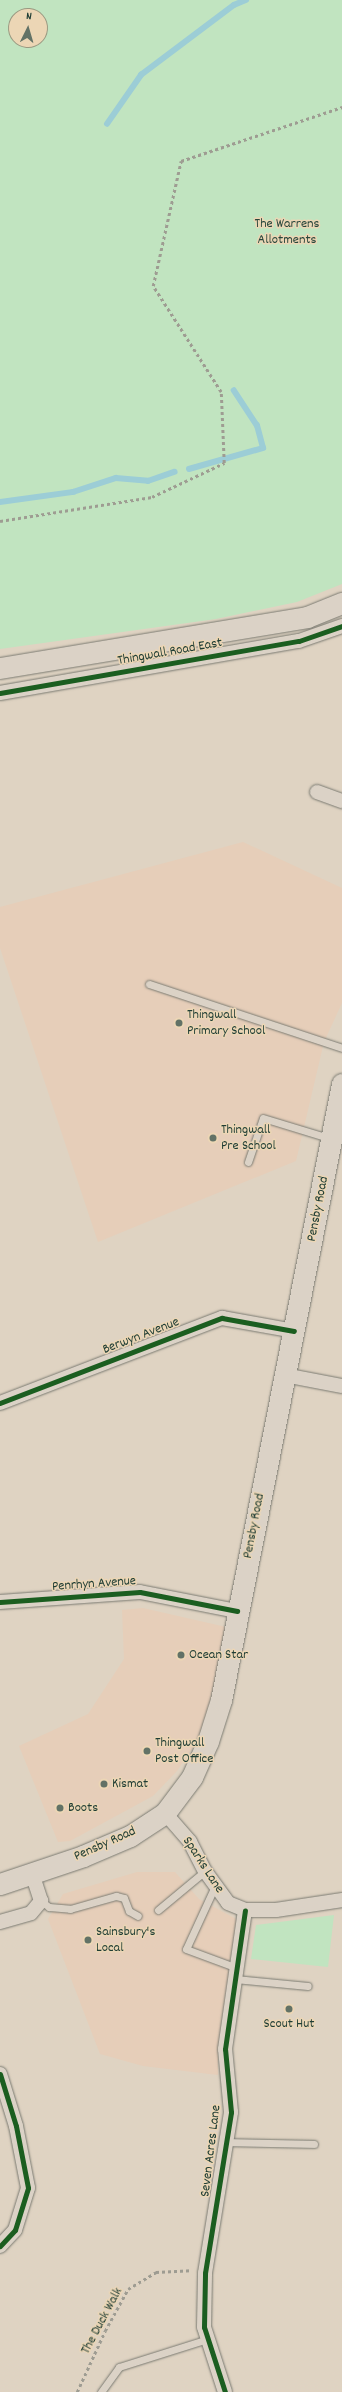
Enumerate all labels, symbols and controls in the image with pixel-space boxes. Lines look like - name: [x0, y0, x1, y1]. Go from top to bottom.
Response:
- north arrow: [8, 8, 48, 48]
- text: N: [26, 9, 32, 25]
- park label: The Warrens Allotments: [255, 216, 319, 248]
- street label: Thingwall Road East: [116, 635, 224, 669]
- place label: Thingwall Primary School: [187, 1007, 265, 1040]
- marker: Thingwall Primary School: [174, 1018, 184, 1028]
- place label: Thingwall Pre School: [221, 1122, 276, 1154]
- marker: Thingwall Pre School: [208, 1133, 218, 1143]
- street label: Pensby Road: [303, 1175, 333, 1243]
- street label: Berwyn Avenue: [100, 1314, 182, 1358]
- street label: Pensby Road: [239, 1492, 269, 1560]
- street label: Penrhyn Avenue: [51, 1573, 137, 1595]
- place label: Ocean Star: [189, 1647, 248, 1663]
- marker: Ocean Star: [176, 1650, 186, 1660]
- place label: Thingwall Post Office: [155, 1735, 213, 1768]
- marker: Thingwall Post Office: [142, 1746, 152, 1756]
- place label: Kismat: [112, 1776, 148, 1792]
- marker: Kismat: [99, 1779, 109, 1789]
- place label: Boots: [68, 1800, 98, 1816]
- marker: Boots: [55, 1803, 65, 1813]
- street label: Pensby Road: [71, 1823, 139, 1865]
- street label: Sparks Lane: [178, 1834, 228, 1896]
- place label: Sainsbury's Local: [96, 1924, 155, 1956]
- marker: Sainsbury's Local: [83, 1935, 93, 1945]
- marker: Scout Hut: [284, 2004, 294, 2014]
- place label: Scout Hut: [264, 2016, 314, 2032]
- street label: Seven Acres Lane: [197, 2104, 225, 2198]
- street label: The Duck Walk: [77, 2285, 127, 2357]

